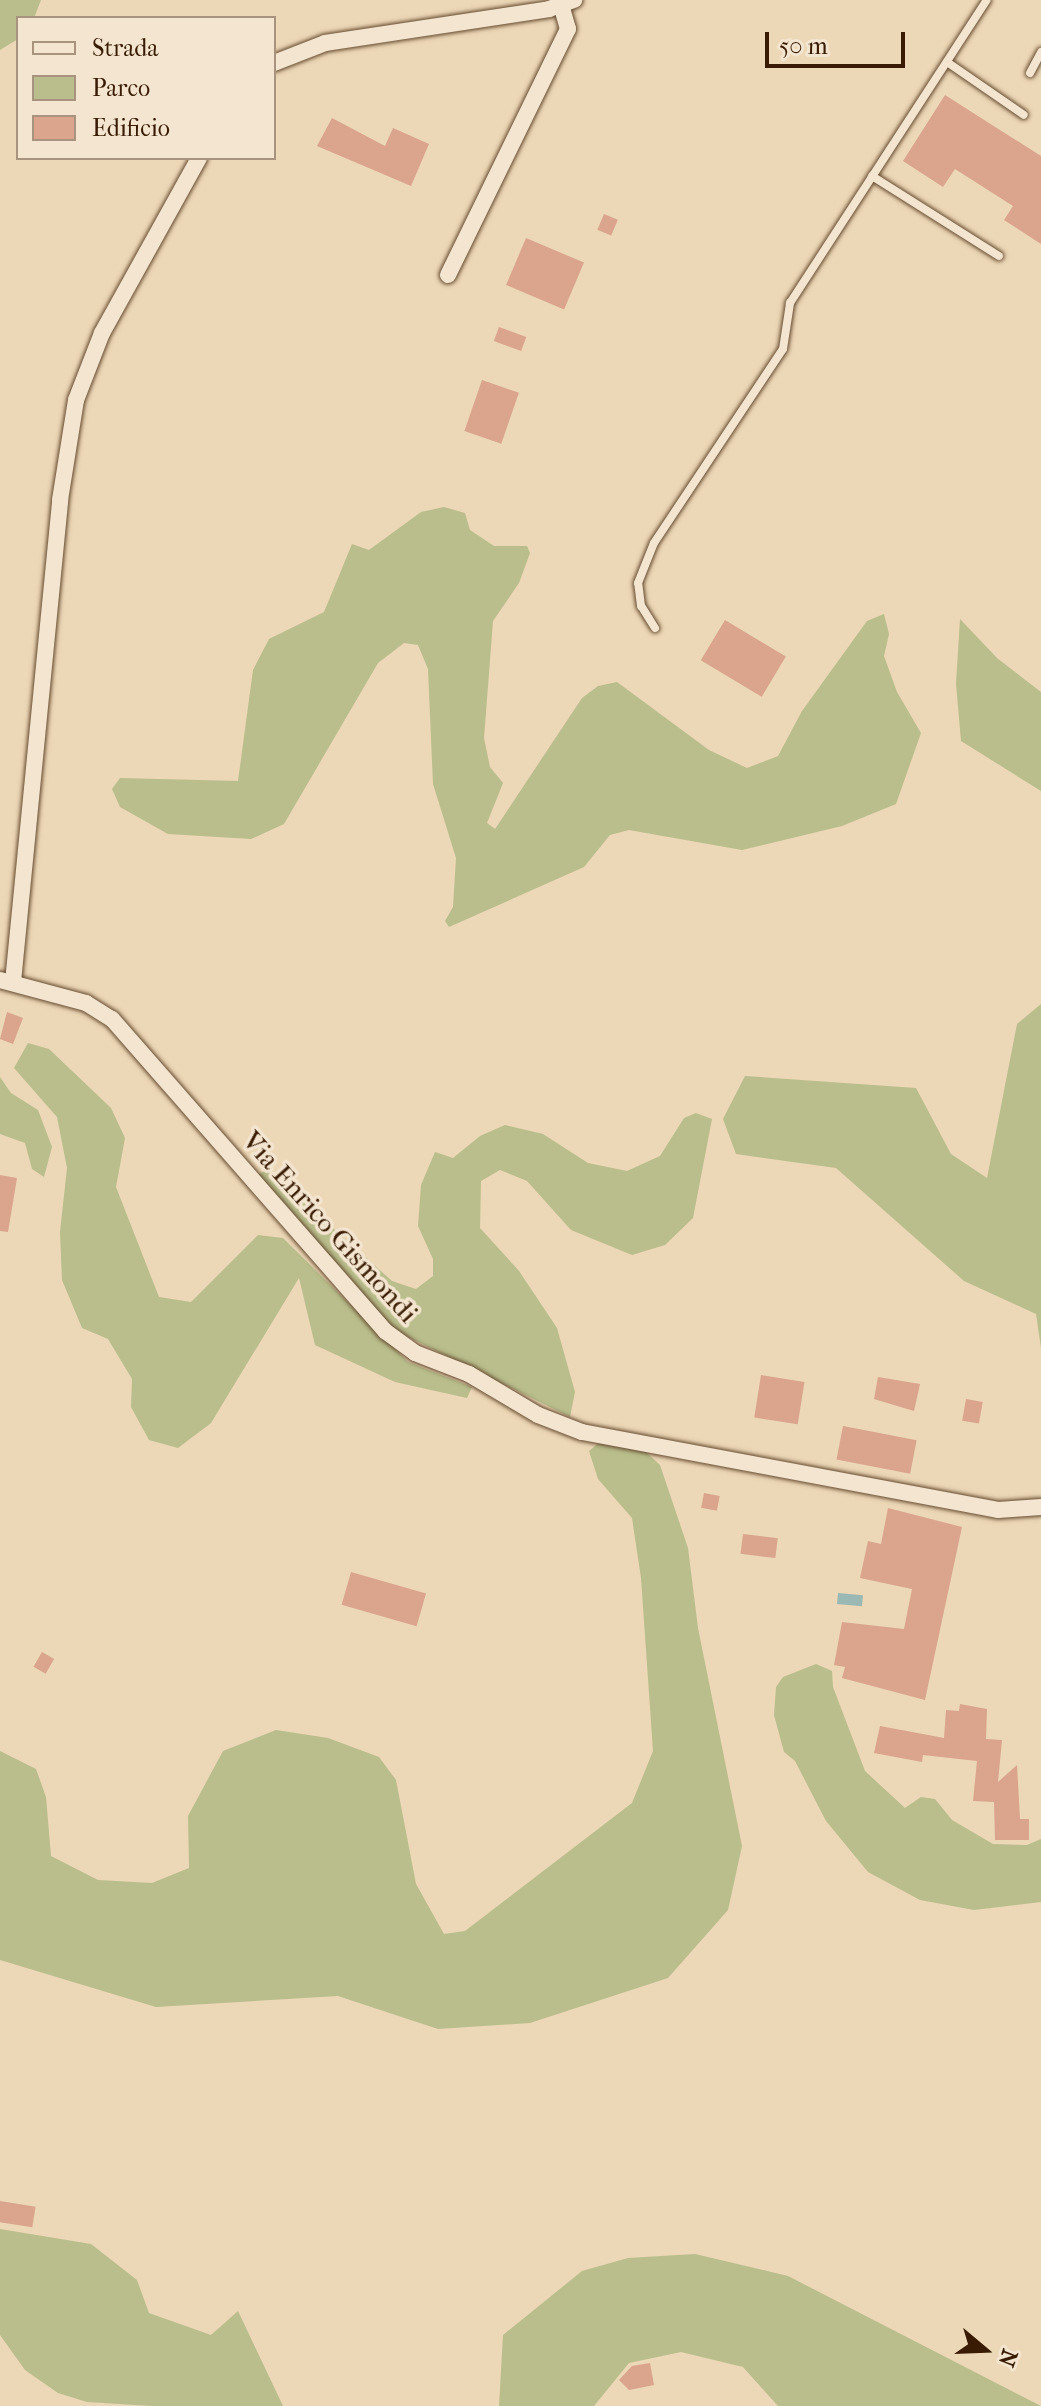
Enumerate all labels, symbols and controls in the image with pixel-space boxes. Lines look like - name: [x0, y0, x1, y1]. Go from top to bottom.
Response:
- legend: [16, 16, 276, 160]
- scale bar: [769, 16, 909, 66]
- text: 50 m: [779, 32, 828, 60]
- text: Strada: [92, 34, 158, 62]
- text: Parco: [92, 74, 150, 102]
- text: Edificio: [92, 114, 170, 142]
- street label: Via Enrico Gismondi: [235, 1124, 425, 1330]
- north arrow: [945, 2310, 1025, 2390]
- text: N: [993, 2346, 1023, 2370]

